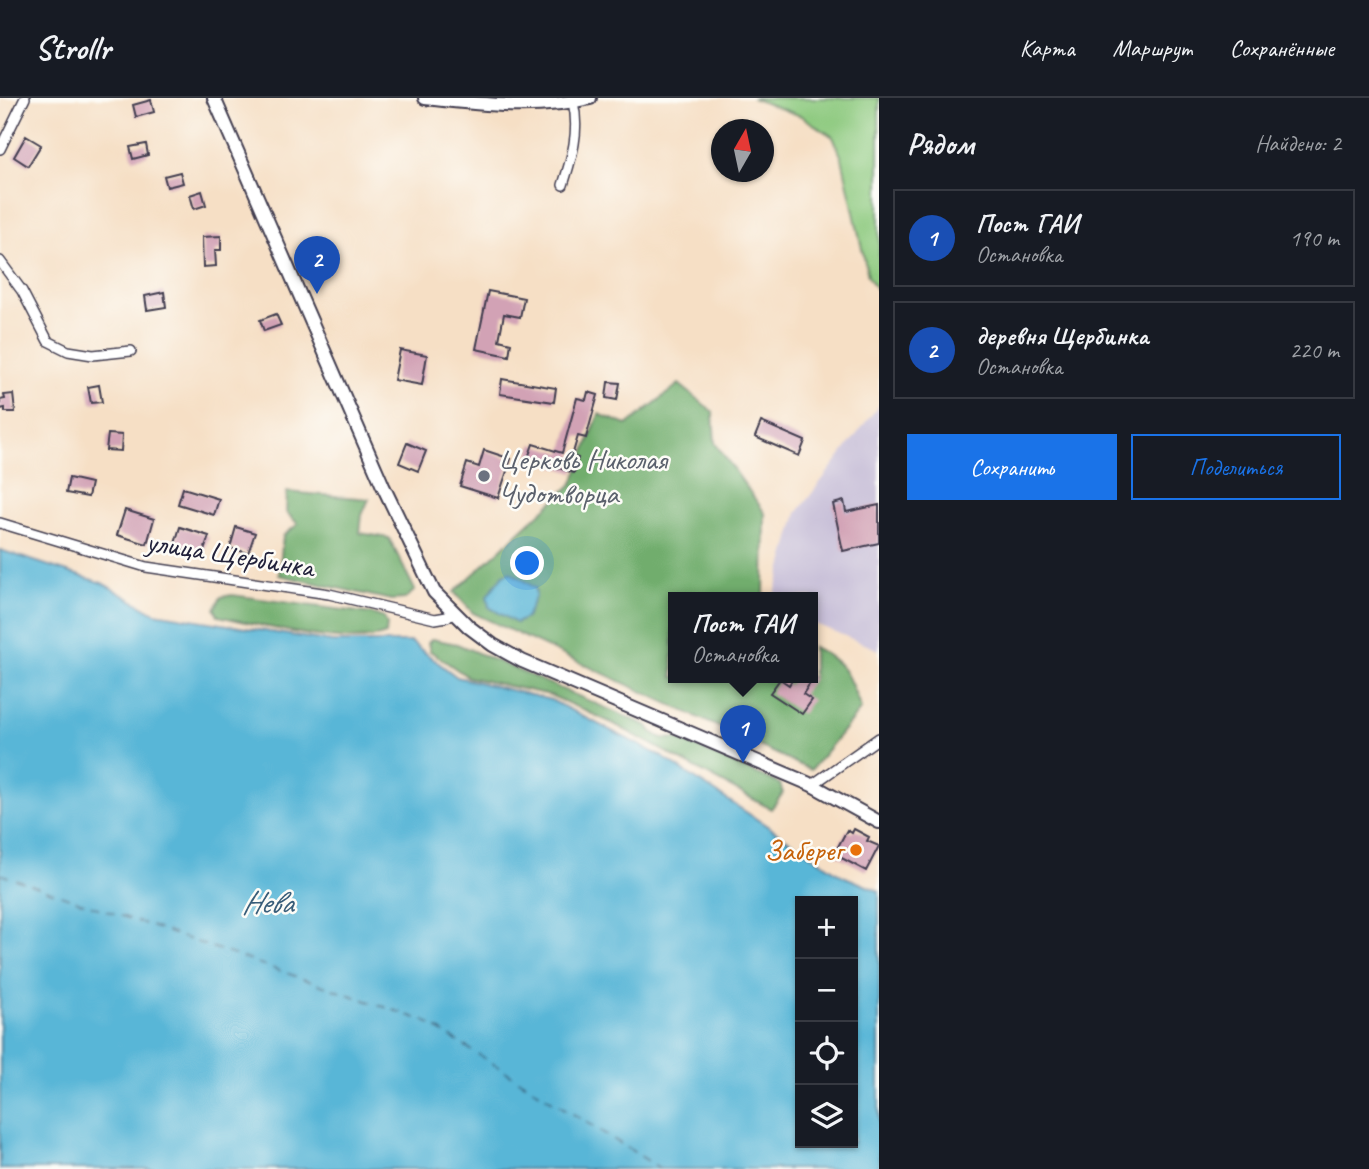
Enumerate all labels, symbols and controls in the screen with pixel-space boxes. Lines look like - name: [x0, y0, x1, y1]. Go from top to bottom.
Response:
- text: Strollr: [35, 27, 110, 69]
- text: Карта: [1020, 33, 1075, 63]
- text: Маршрут: [1113, 33, 1192, 63]
- text: Сохранённые: [1230, 33, 1334, 63]
- north arrow: [711, 119, 774, 182]
- text: Рядом: [907, 125, 974, 163]
- text: Найдено: 2: [1255, 129, 1341, 158]
- text: Пост ГАИ: [976, 207, 1079, 240]
- text: 1: [927, 224, 937, 253]
- text: 190 m: [1290, 224, 1339, 253]
- pin: 2: [294, 236, 340, 294]
- text: Остановка: [976, 240, 1062, 269]
- text: деревня Щербинка: [976, 319, 1148, 352]
- text: 2: [927, 336, 937, 365]
- text: 220 m: [1290, 336, 1339, 365]
- text: Остановка: [976, 352, 1062, 381]
- button: Сохранить: [907, 434, 1117, 500]
- button: Поделиться: [1131, 434, 1341, 500]
- place label: Церковь Николая Чудотворца: [498, 440, 670, 512]
- marker: Церковь Николая Чудотворца: [476, 468, 492, 484]
- street label: улица Щербинка: [142, 522, 319, 586]
- your location: [510, 546, 544, 580]
- popup: [668, 592, 818, 683]
- text: Пост ГАИ: [692, 607, 794, 640]
- text: Остановка: [692, 640, 778, 669]
- pin: 1: [720, 705, 766, 763]
- place label: Заберег: [765, 831, 846, 869]
- marker: Заберег: [848, 842, 864, 858]
- water label: Нева: [242, 882, 296, 923]
- map controls: [795, 896, 858, 1148]
- button: +: [795, 896, 858, 959]
- button: −: [795, 959, 858, 1022]
- button: locate: [795, 1022, 858, 1085]
- button: layers: [795, 1085, 858, 1148]

